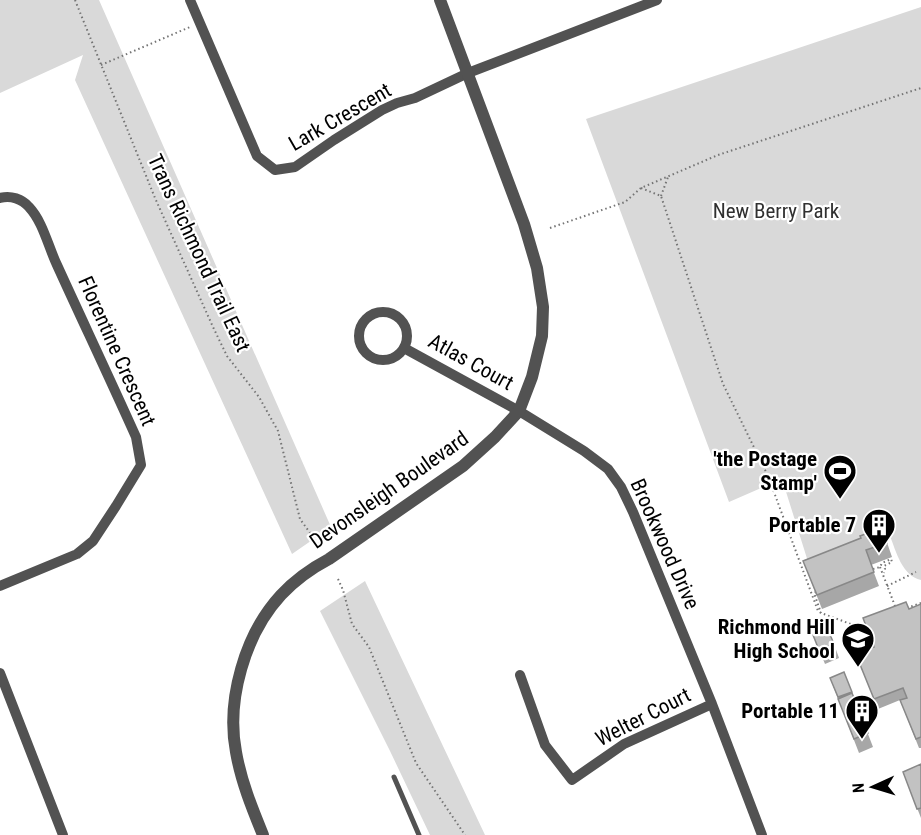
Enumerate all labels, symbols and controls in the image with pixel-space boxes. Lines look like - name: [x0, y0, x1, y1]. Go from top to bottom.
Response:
- street label: Lark Crescent: [285, 78, 395, 156]
- street label: Trans Richmond Trail East: [143, 151, 255, 355]
- park label: New Berry Park: [713, 199, 840, 223]
- street label: Florentine Crescent: [73, 273, 161, 429]
- street label: Atlas Court: [424, 329, 518, 395]
- street label: Devonsleigh Boulevard: [305, 426, 473, 554]
- place label: 'the Postage Stamp': [713, 447, 817, 495]
- sports icon: 'the Postage Stamp': [822, 453, 858, 500]
- street label: Brookwood Drive: [626, 475, 705, 613]
- building icon: Portable 7: [861, 507, 897, 554]
- place label: Portable 7: [769, 513, 856, 537]
- place label: Richmond Hill High School: [718, 615, 835, 663]
- school or university icon: Richmond Hill High School: [840, 621, 876, 668]
- street label: Welter Court: [592, 683, 694, 751]
- building icon: Portable 11: [844, 693, 880, 740]
- place label: Portable 11: [741, 699, 839, 723]
- north arrow: [843, 757, 903, 817]
- text: N: [849, 782, 868, 794]

